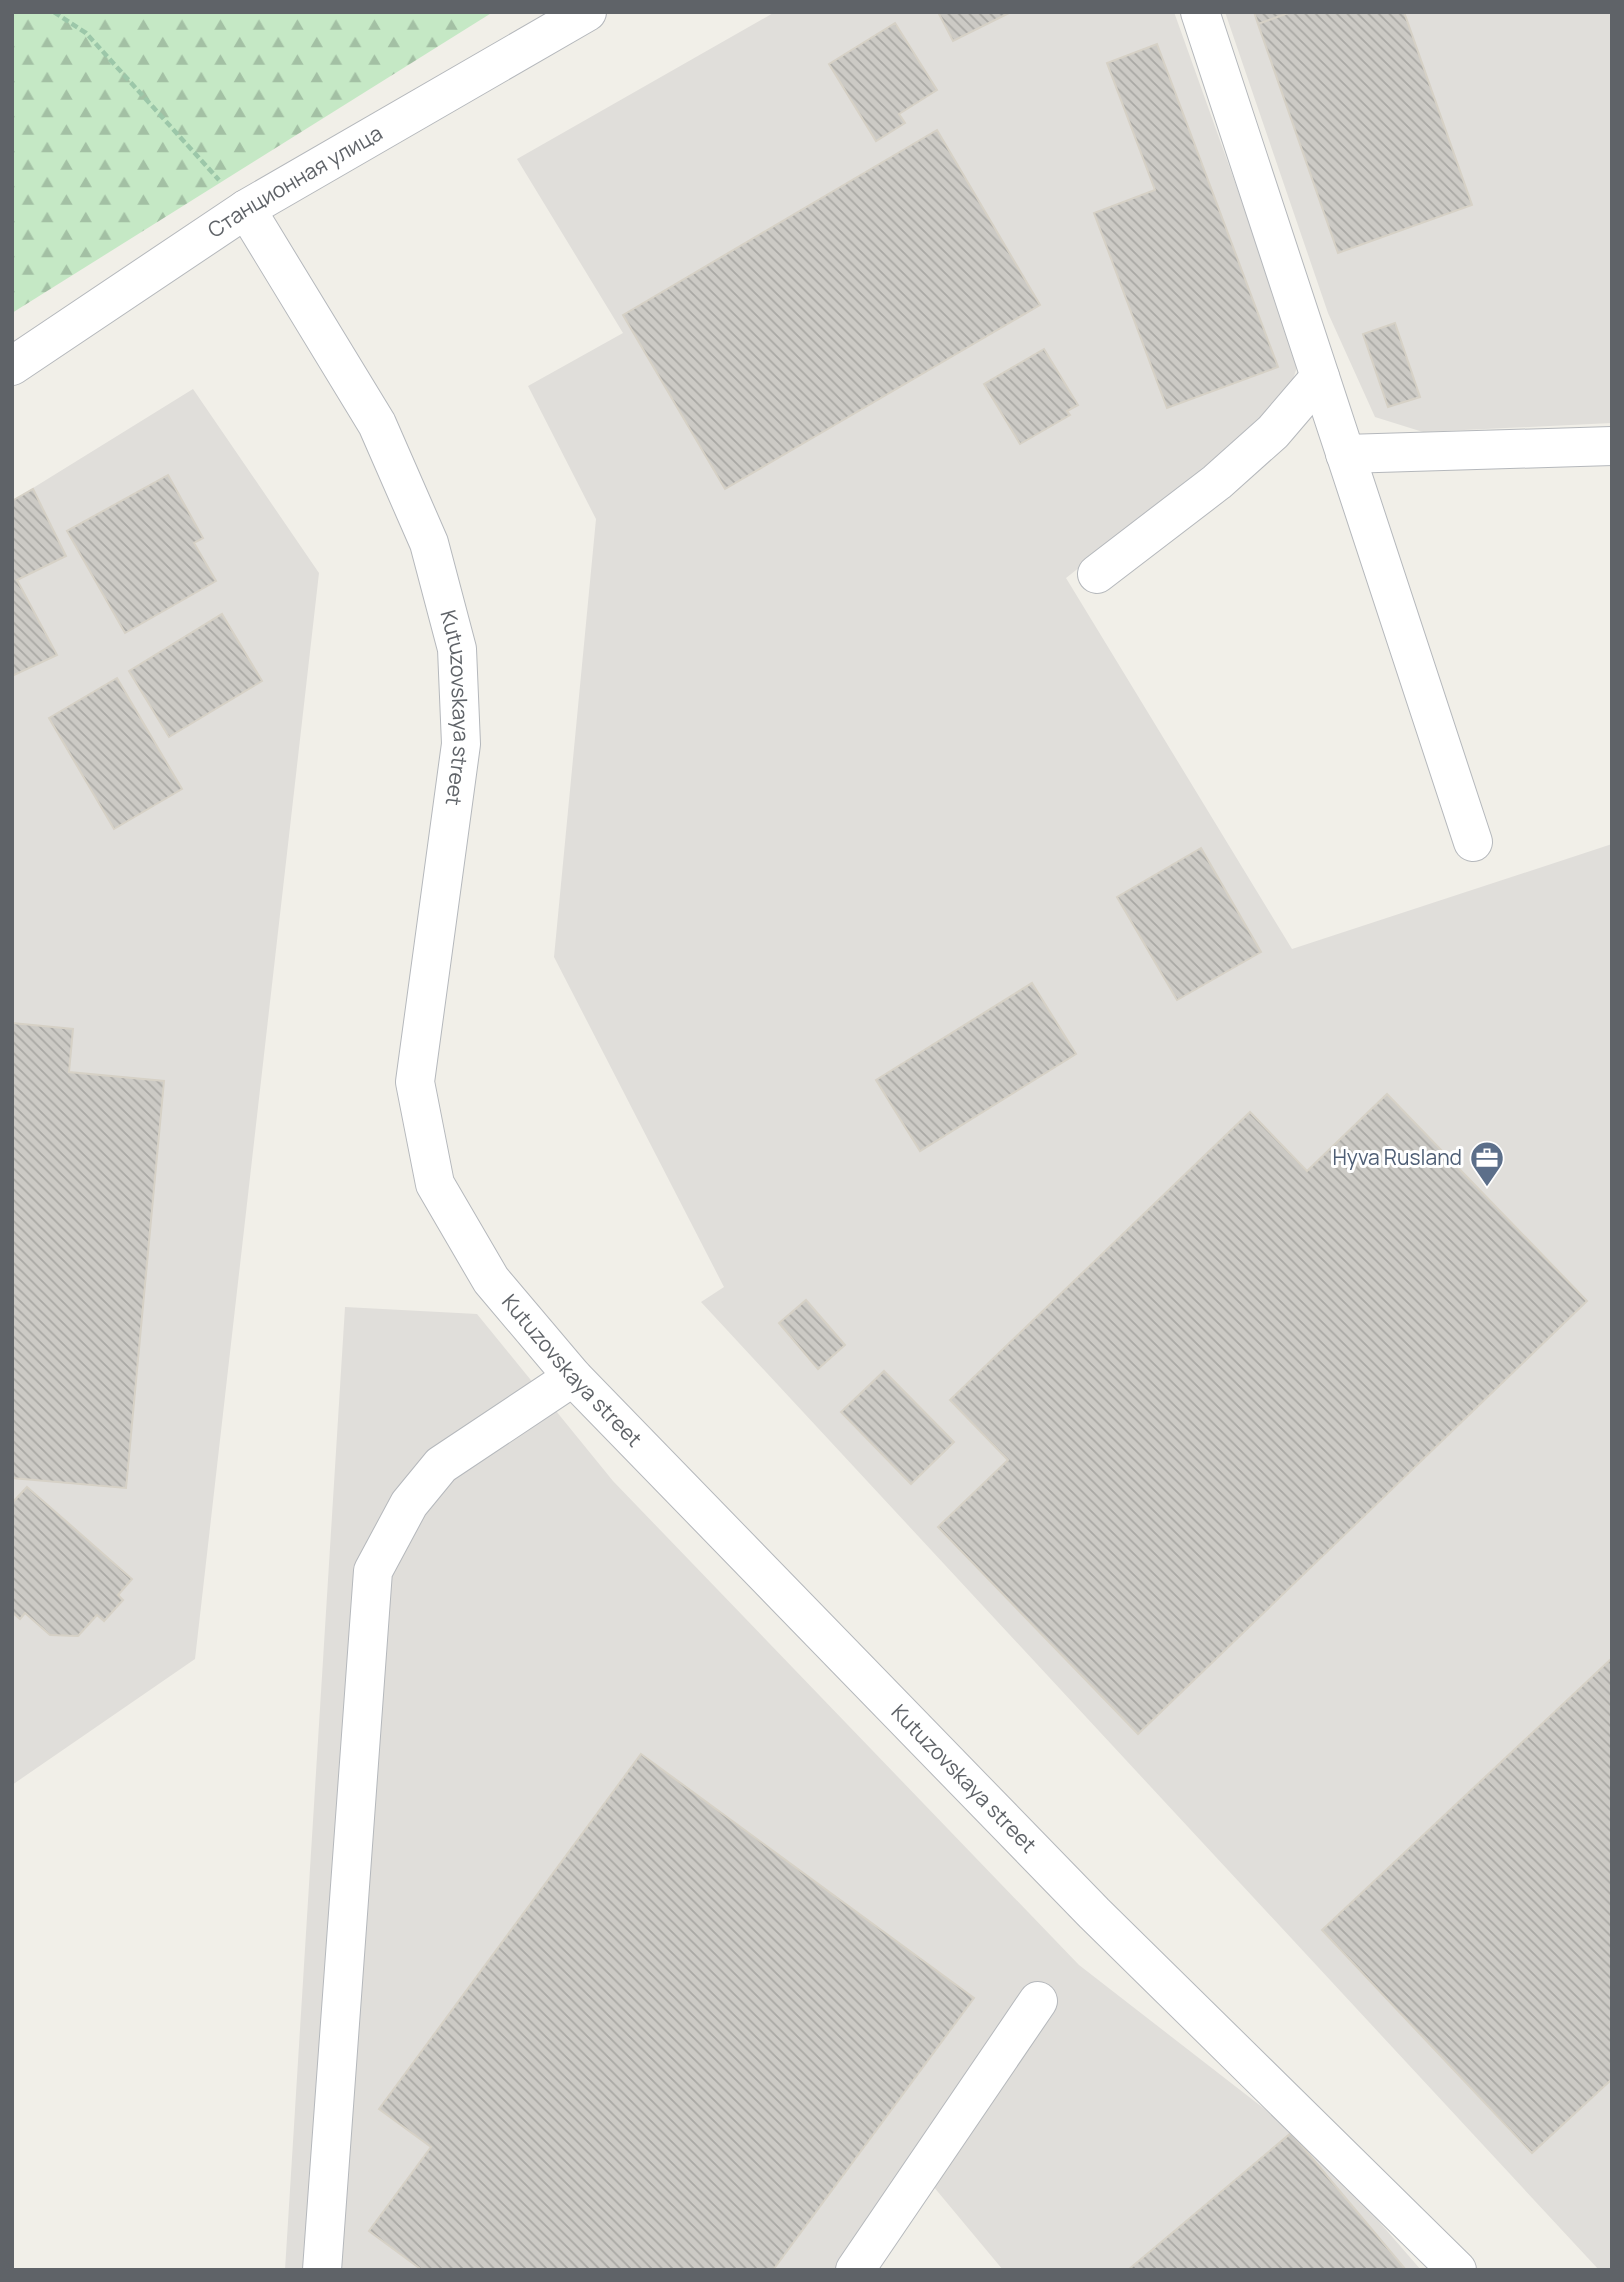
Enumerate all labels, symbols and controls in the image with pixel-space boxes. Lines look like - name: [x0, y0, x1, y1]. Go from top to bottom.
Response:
- street label: Станционная улица: [202, 118, 387, 244]
- street label: Kutuzovskaya street: [434, 607, 476, 807]
- office icon: Hyva Rusland: [1468, 1139, 1506, 1188]
- place label: Hyva Rusland: [1332, 1143, 1462, 1171]
- street label: Kutuzovskaya street: [496, 1288, 648, 1453]
- street label: Kutuzovskaya street: [886, 1698, 1043, 1858]

